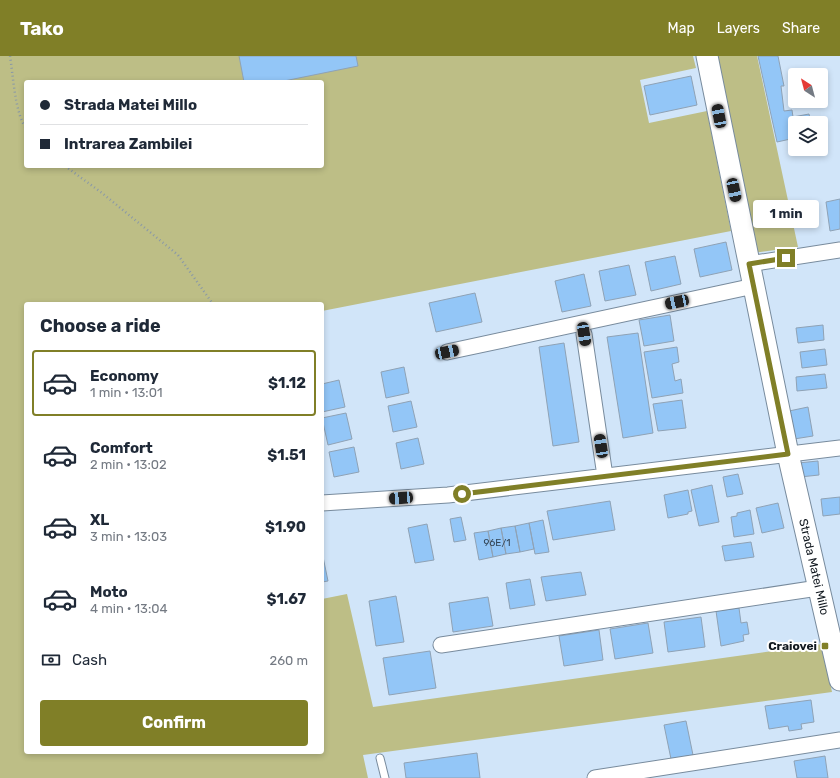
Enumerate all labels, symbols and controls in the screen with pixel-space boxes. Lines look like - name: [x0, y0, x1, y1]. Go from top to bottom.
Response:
- text: Tako: [20, 17, 64, 40]
- text: Map: [668, 20, 695, 37]
- text: Layers: [717, 20, 760, 37]
- text: Share: [782, 20, 820, 37]
- north arrow: [788, 68, 828, 108]
- map controls: [788, 68, 828, 156]
- text: Strada Matei Millo: [64, 96, 197, 114]
- car: [711, 103, 727, 129]
- button: layers: [788, 116, 828, 156]
- text: Intrarea Zambilei: [64, 135, 192, 153]
- car: [726, 177, 742, 203]
- callout: 1 min: [753, 200, 819, 228]
- text: 1 min: [769, 206, 803, 221]
- route end: [777, 249, 795, 267]
- car: [664, 294, 690, 310]
- text: Choose a ride: [40, 315, 161, 337]
- car: [576, 321, 592, 347]
- car: [434, 344, 460, 360]
- icon: car: [42, 365, 78, 401]
- text: Economy: [90, 367, 159, 385]
- text: $1.12: [268, 374, 306, 392]
- text: 1 min · 13:01: [90, 385, 163, 400]
- car: [593, 433, 609, 459]
- icon: car: [42, 437, 78, 473]
- text: Comfort: [90, 439, 153, 457]
- text: $1.51: [267, 446, 306, 464]
- text: 2 min · 13:02: [90, 457, 167, 472]
- route start: [453, 485, 471, 503]
- car: [389, 491, 413, 505]
- icon: car: [42, 509, 78, 545]
- text: XL: [90, 511, 109, 529]
- street label: Strada Matei Millo: [796, 517, 832, 617]
- text: $1.90: [265, 518, 306, 536]
- text: 3 min · 13:03: [90, 529, 167, 544]
- house number: 96E/1: [484, 537, 510, 549]
- icon: car: [42, 581, 78, 617]
- text: Moto: [90, 583, 128, 601]
- text: $1.67: [266, 590, 306, 608]
- text: 4 min · 13:04: [90, 601, 168, 616]
- place label: Craiovei: [768, 639, 817, 653]
- marker: Craiovei: [820, 641, 830, 651]
- icon: cash: [40, 649, 62, 671]
- text: Cash: [72, 651, 107, 669]
- text: 260 m: [270, 653, 308, 668]
- button: Confirm: [40, 700, 308, 746]

